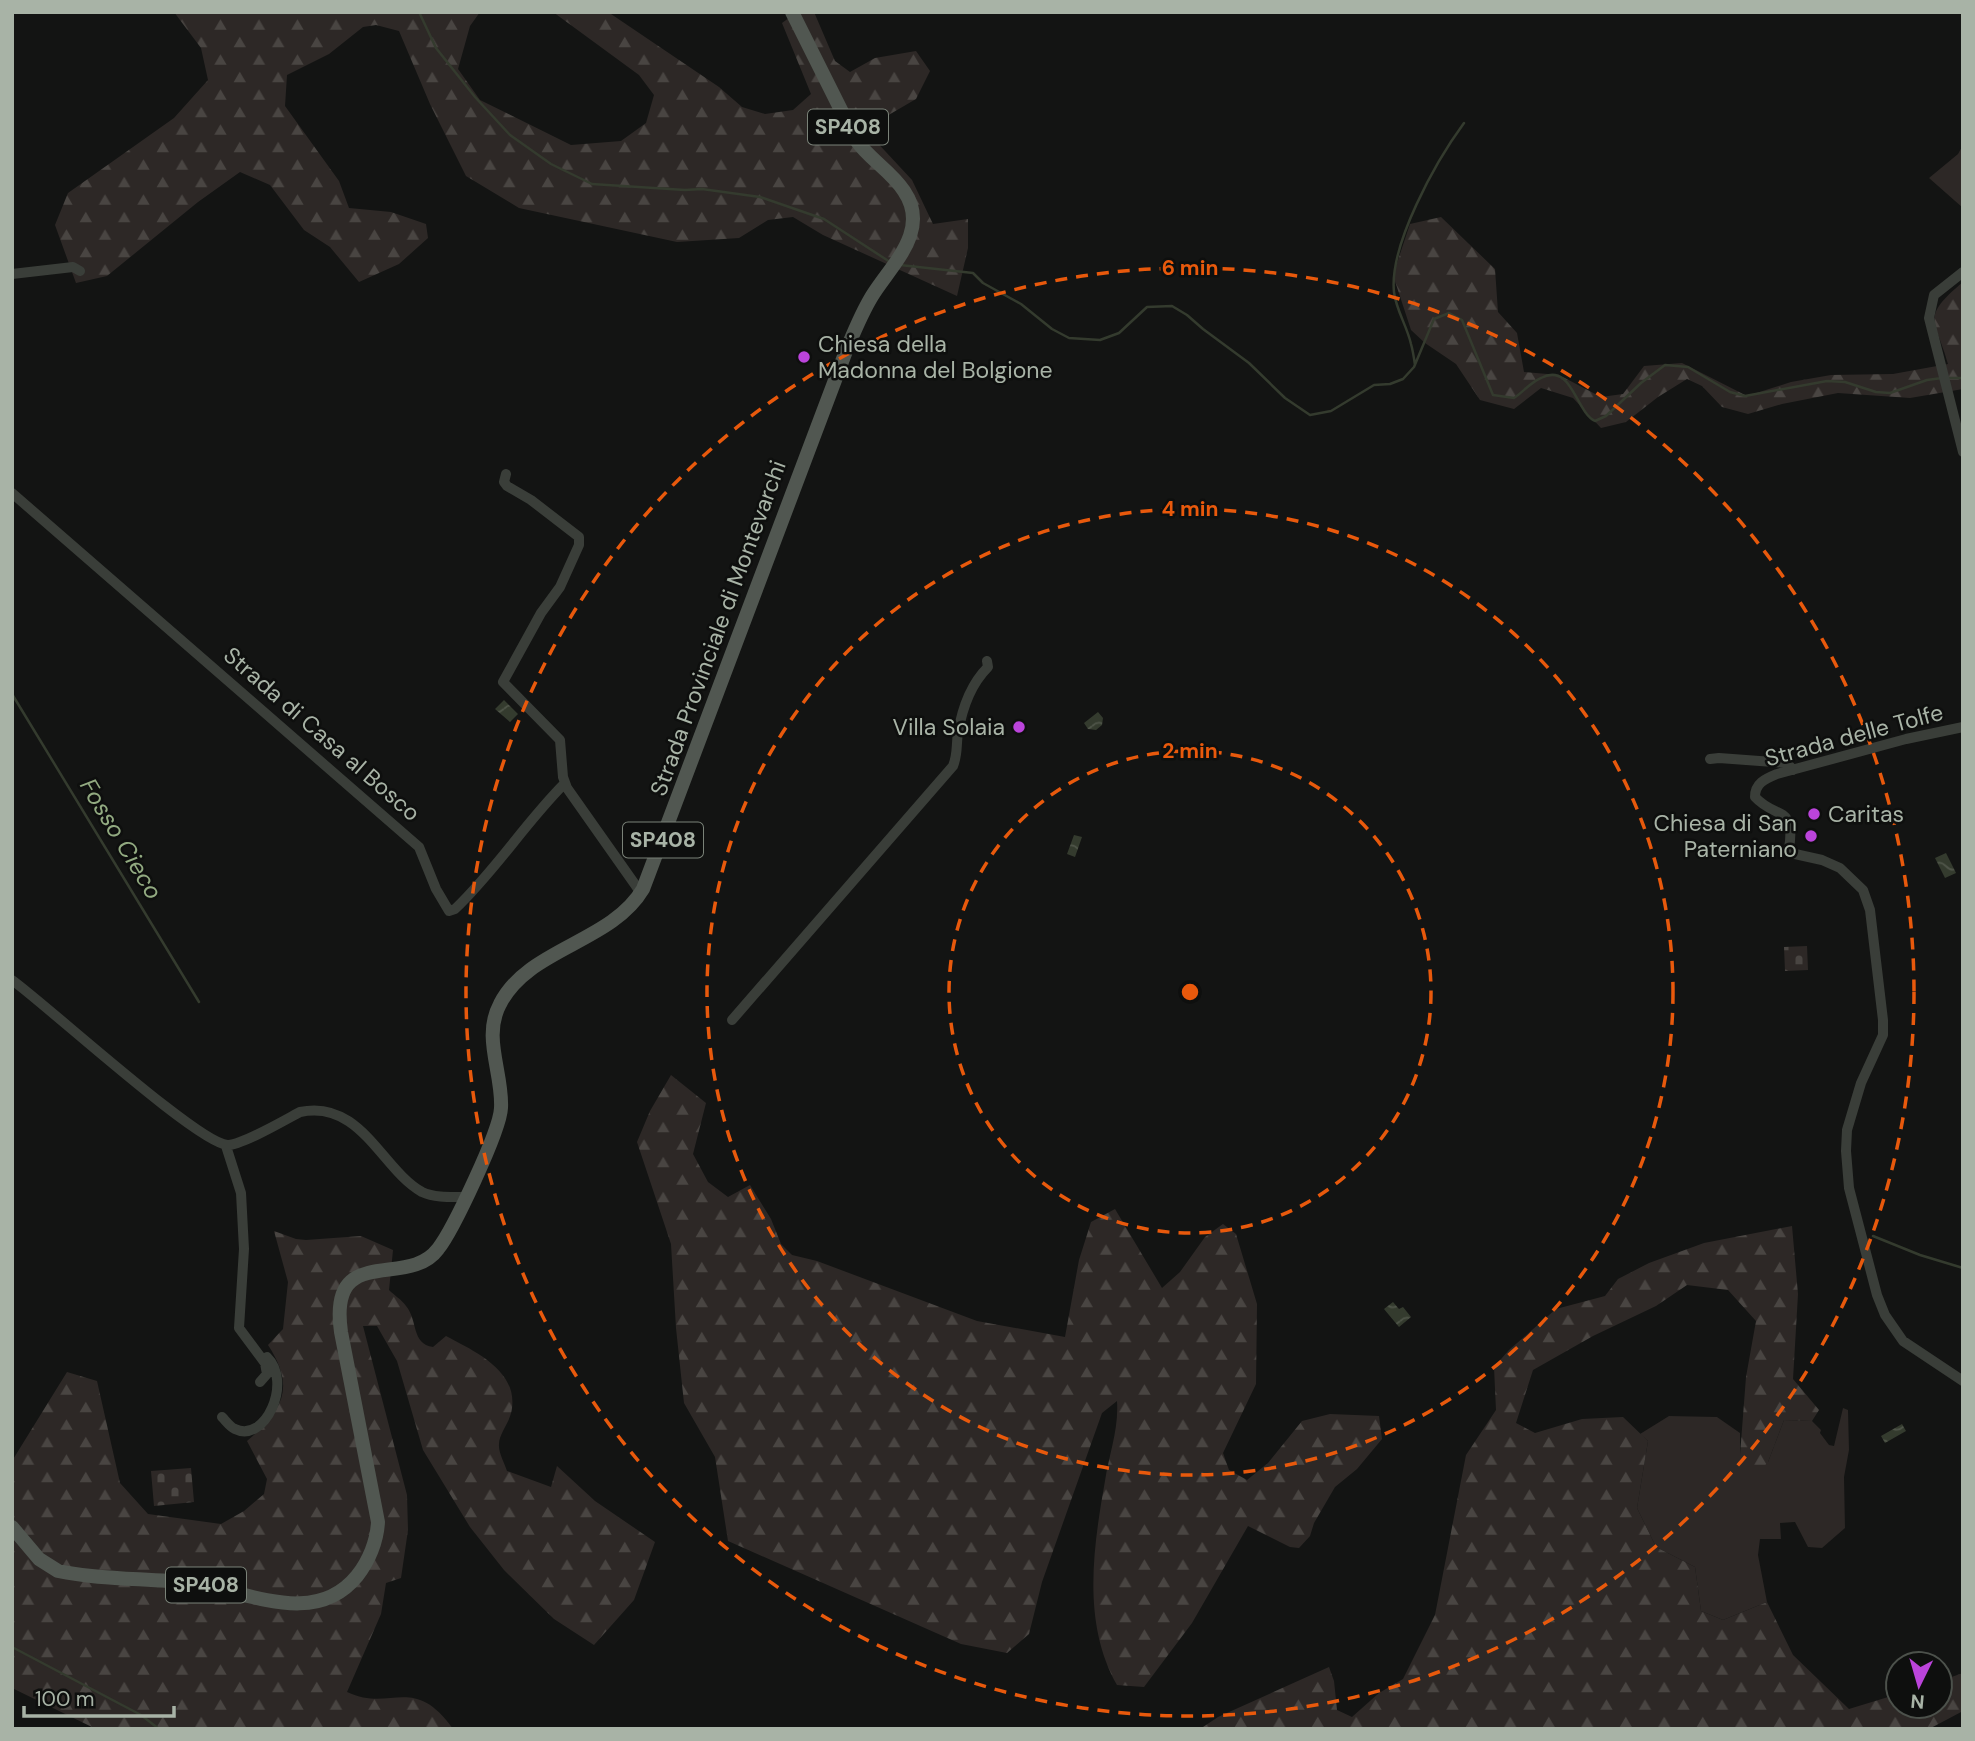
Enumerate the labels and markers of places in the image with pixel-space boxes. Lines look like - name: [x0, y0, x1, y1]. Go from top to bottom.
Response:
- place label: Chiesa della Madonna del Bolgione: [818, 329, 1053, 385]
- marker: Chiesa della Madonna del Bolgione: [796, 349, 812, 365]
- place label: Villa Solaia: [893, 712, 1005, 742]
- marker: Villa Solaia: [1011, 719, 1027, 735]
- place label: Caritas: [1828, 799, 1904, 829]
- marker: Caritas: [1806, 806, 1822, 822]
- place label: Chiesa di San Paterniano: [1653, 808, 1797, 864]
- marker: Chiesa di San Paterniano: [1803, 828, 1819, 844]
- centre of rings: [1178, 980, 1202, 1004]

